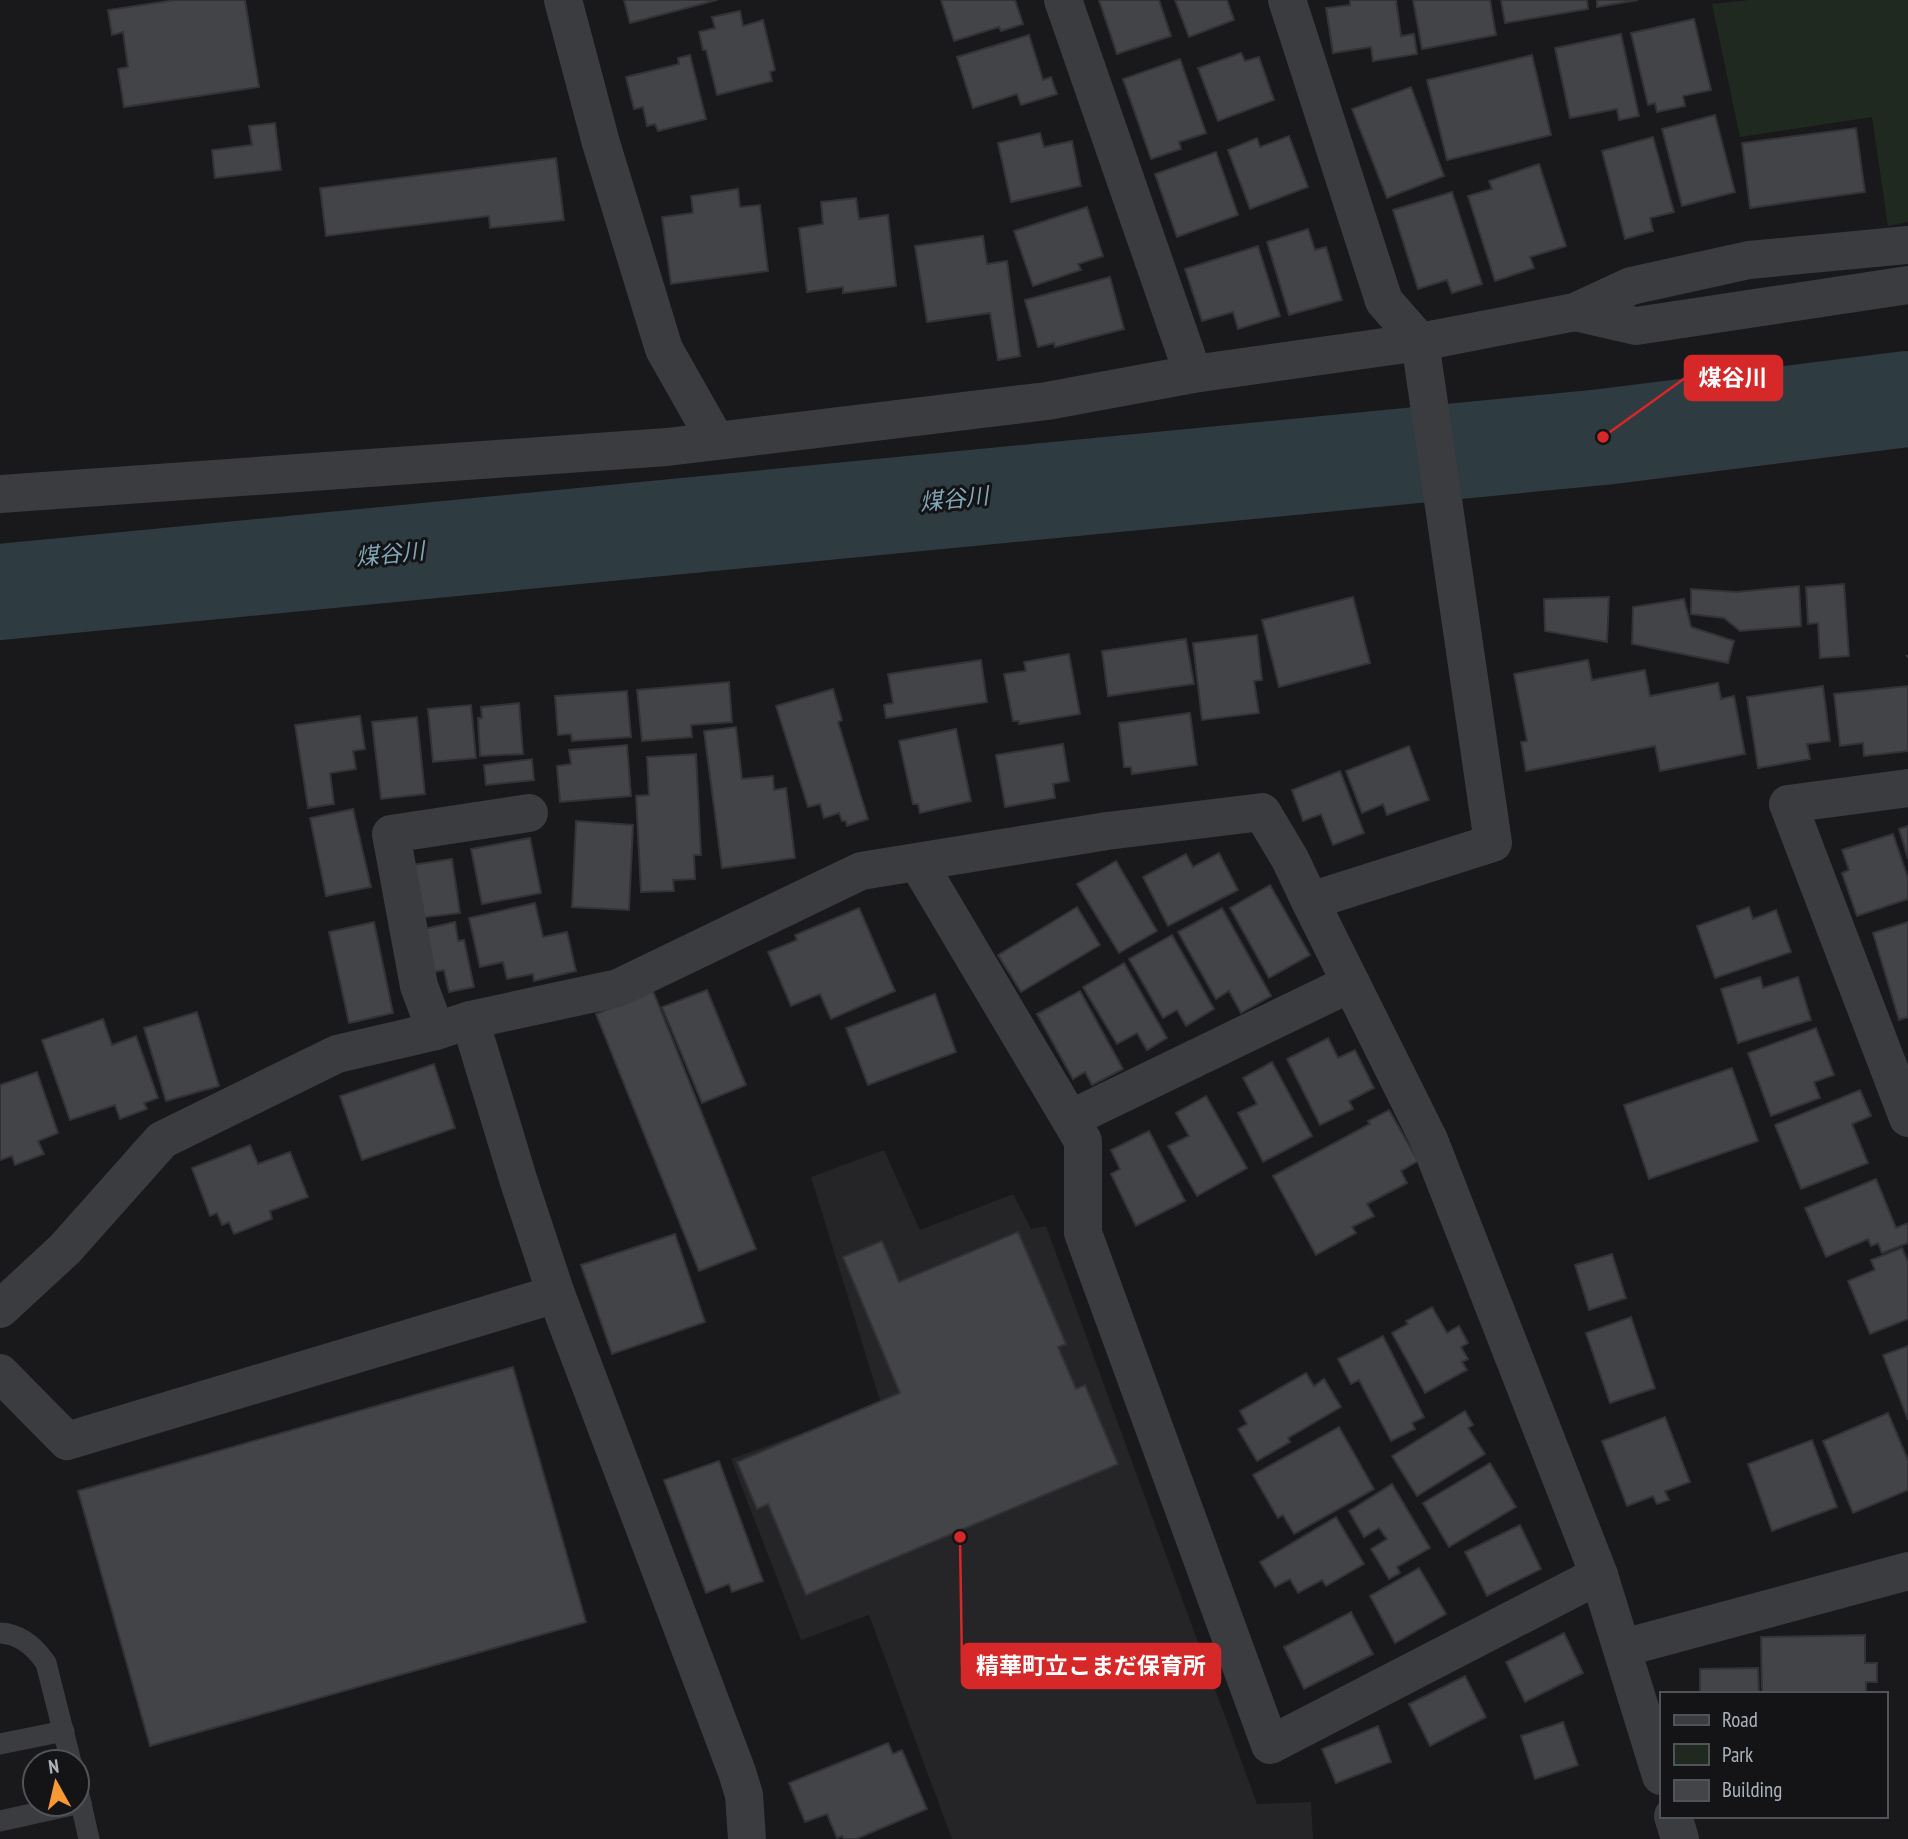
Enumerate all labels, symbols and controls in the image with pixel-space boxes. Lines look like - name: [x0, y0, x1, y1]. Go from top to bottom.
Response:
- callout: 煤谷川: [1685, 356, 1782, 400]
- text: 煤谷川: [1699, 363, 1768, 392]
- water label: 煤谷川: [918, 480, 993, 517]
- water label: 煤谷川: [354, 535, 429, 572]
- callout: 精華町立こまだ保育所: [962, 1644, 1220, 1688]
- text: 精華町立こまだ保育所: [976, 1651, 1206, 1680]
- legend: [1660, 1692, 1887, 1818]
- text: Road: [1722, 1706, 1758, 1733]
- text: Park: [1722, 1741, 1753, 1768]
- north arrow: [21, 1748, 91, 1818]
- text: N: [47, 1754, 60, 1779]
- text: Building: [1722, 1776, 1782, 1803]

